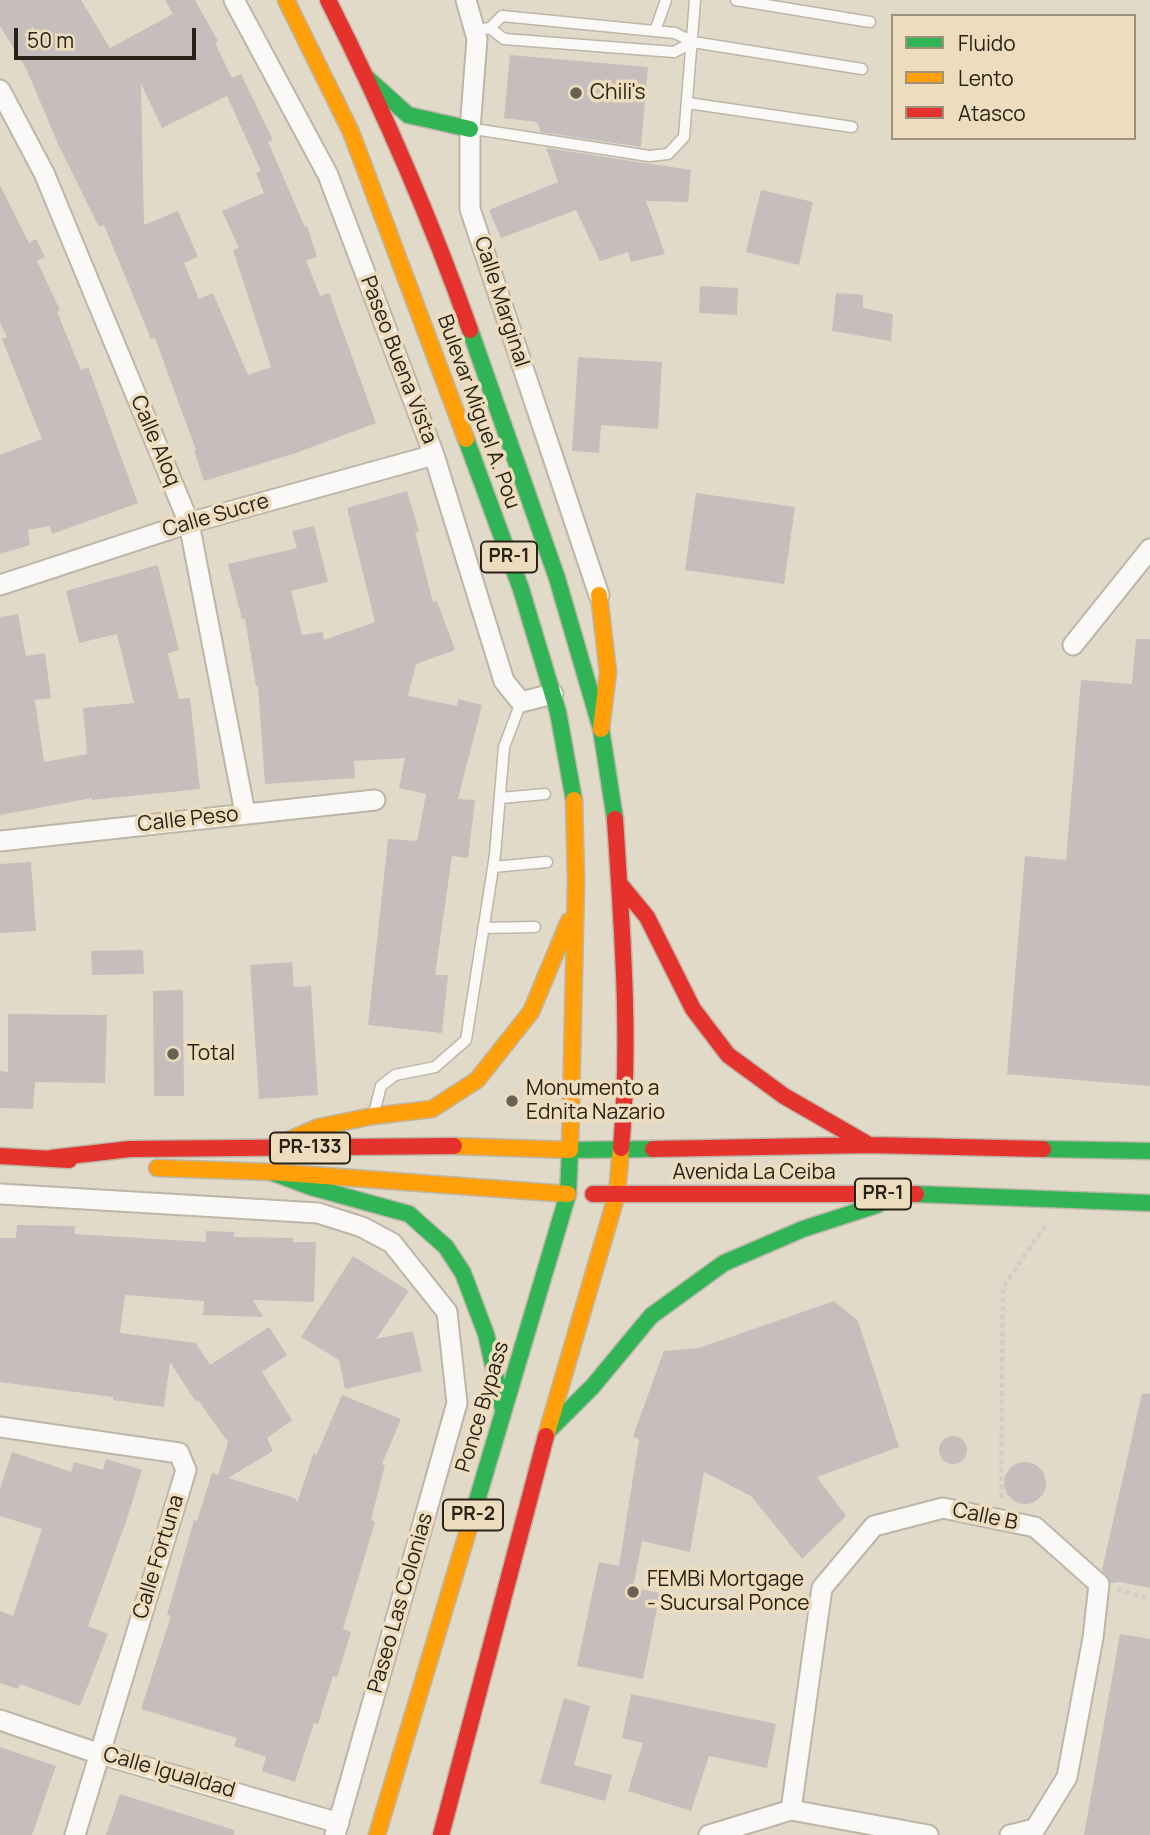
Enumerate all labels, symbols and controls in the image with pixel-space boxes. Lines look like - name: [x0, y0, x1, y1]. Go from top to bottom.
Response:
- scale bar: [18, 14, 200, 58]
- legend: [891, 14, 1136, 140]
- text: 50 m: [27, 26, 74, 54]
- text: Fluido: [958, 29, 1016, 57]
- text: Lento: [958, 64, 1014, 92]
- place label: Chili's: [590, 80, 645, 106]
- marker: Chili's: [568, 85, 584, 101]
- text: Atasco: [958, 99, 1026, 127]
- street label: Calle Marginal: [468, 234, 534, 370]
- street label: Paseo Buena Vista: [354, 273, 442, 447]
- street label: Bulevar Miguel A. Pou: [431, 311, 525, 513]
- street label: Calle Aloq: [125, 392, 185, 490]
- street label: Calle Sucre: [160, 489, 272, 543]
- road number: PR-1: [481, 542, 537, 572]
- street label: Calle Peso: [136, 802, 240, 838]
- place label: Total: [187, 1041, 235, 1067]
- marker: Total: [165, 1046, 181, 1062]
- place label: Monumento a Ednita Nazario: [526, 1076, 665, 1126]
- marker: Monumento a Ednita Nazario: [504, 1093, 520, 1109]
- road number: PR-133: [270, 1132, 350, 1164]
- street label: Avenida La Ceiba: [672, 1160, 836, 1186]
- road number: PR-1: [855, 1178, 911, 1210]
- street label: Ponce Bypass: [451, 1339, 515, 1475]
- street label: Calle Fortuna: [128, 1492, 190, 1622]
- street label: Calle B: [950, 1498, 1020, 1536]
- road number: PR-2: [443, 1499, 503, 1530]
- street label: Paseo Las Colonias: [363, 1510, 439, 1696]
- place label: FEMBi Mortgage - Sucursal Ponce: [647, 1567, 810, 1617]
- marker: FEMBi Mortgage - Sucursal Ponce: [625, 1584, 641, 1600]
- street label: Calle Igualdad: [100, 1742, 238, 1804]

